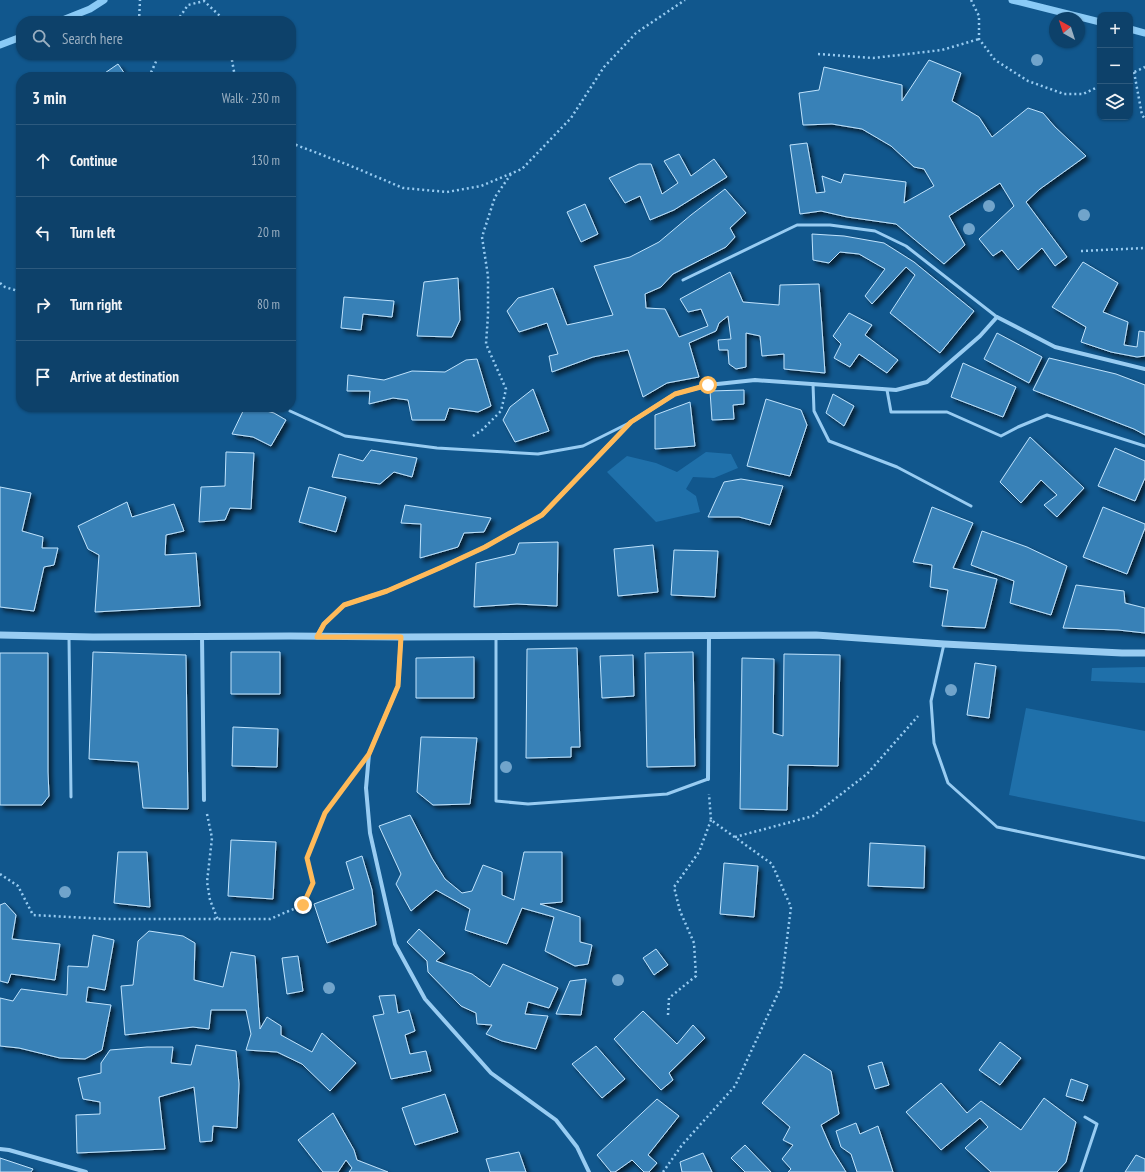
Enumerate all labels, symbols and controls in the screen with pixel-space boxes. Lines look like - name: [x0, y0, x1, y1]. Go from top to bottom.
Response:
- north arrow: [1049, 12, 1085, 48]
- map controls: [1097, 12, 1133, 120]
- button: +: [1097, 12, 1133, 48]
- search box: [16, 16, 296, 60]
- icon: search: [30, 27, 52, 49]
- text: Search here: [62, 29, 123, 48]
- button: −: [1097, 48, 1133, 84]
- button: layers: [1097, 84, 1133, 120]
- text: 3 min: [32, 87, 66, 109]
- text: Walk · 230 m: [222, 90, 280, 107]
- icon: ahead: [32, 150, 54, 172]
- text: Continue: [70, 151, 117, 170]
- text: 130 m: [251, 152, 280, 169]
- icon: left: [32, 222, 54, 244]
- text: Turn left: [70, 223, 115, 242]
- text: 20 m: [257, 224, 280, 241]
- icon: right: [32, 294, 54, 316]
- text: Turn right: [70, 295, 122, 314]
- text: 80 m: [257, 296, 280, 313]
- icon: arrive: [32, 366, 54, 388]
- text: Arrive at destination: [70, 367, 179, 386]
- route start: [699, 376, 717, 394]
- route end: [294, 896, 312, 914]

